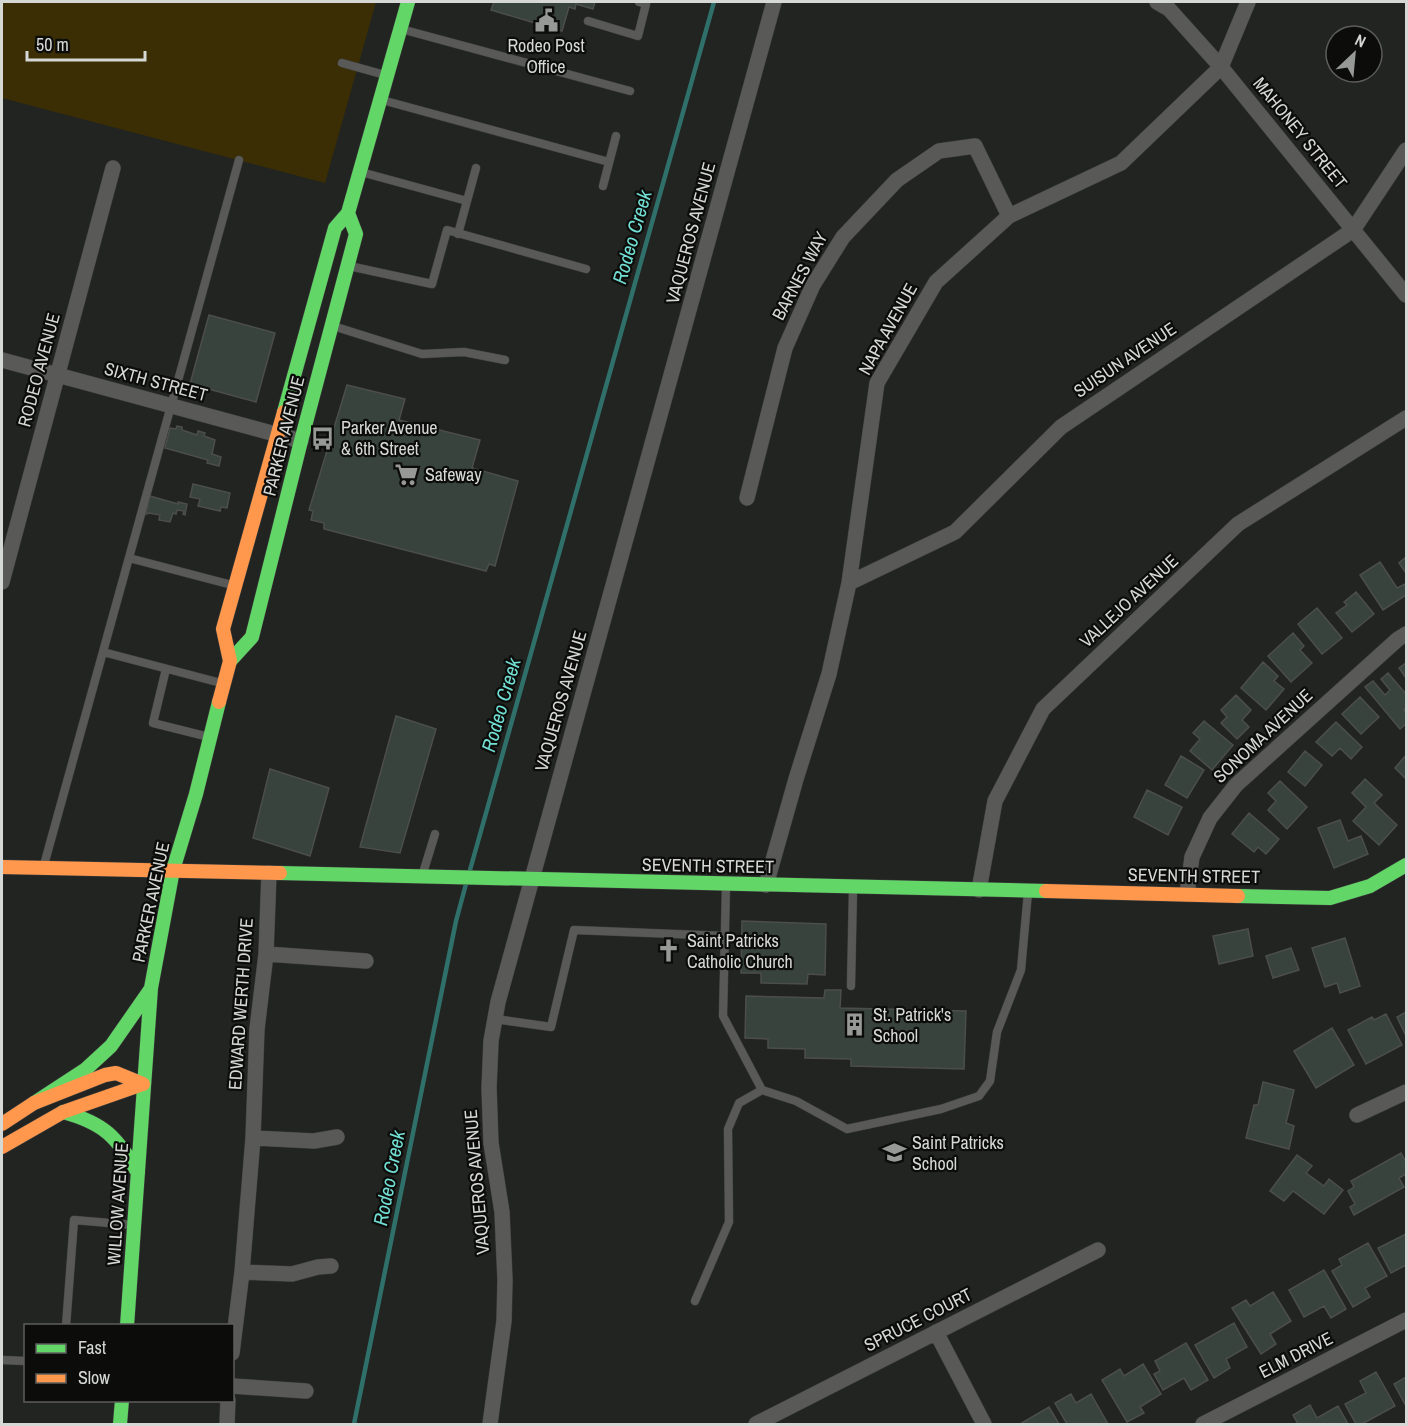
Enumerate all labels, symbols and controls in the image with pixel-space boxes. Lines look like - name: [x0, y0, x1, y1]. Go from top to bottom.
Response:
- public building icon: Rodeo Post Office: [533, 7, 559, 33]
- scale bar: [27, 24, 146, 62]
- north arrow: [1324, 24, 1384, 84]
- text: N: [1351, 29, 1370, 52]
- text: 50 m: [36, 32, 69, 57]
- place label: Rodeo Post Office: [507, 33, 585, 79]
- street label: MAHONEY STREET: [1248, 72, 1353, 194]
- street label: VAQUEROS AVENUE: [660, 159, 721, 306]
- water label: Rodeo Creek: [605, 186, 658, 287]
- street label: BARNES WAY: [766, 227, 833, 324]
- street label: NAPA AVENUE: [852, 278, 923, 379]
- street label: RODEO AVENUE: [11, 310, 66, 430]
- street label: SUISUN AVENUE: [1069, 316, 1181, 403]
- street label: SIXTH STREET: [102, 356, 210, 407]
- street label: PARKER AVENUE: [257, 373, 310, 498]
- place label: Parker Avenue & 6th Street: [341, 415, 438, 461]
- bus stop icon: Parker Avenue & 6th Street: [310, 425, 336, 451]
- supermarket icon: Safeway: [394, 462, 420, 488]
- place label: Safeway: [425, 462, 482, 487]
- street label: VALLEJO AVENUE: [1074, 548, 1183, 653]
- street label: VAQUEROS AVENUE: [528, 627, 593, 774]
- water label: Rodeo Creek: [474, 654, 527, 755]
- street label: SONOMA AVENUE: [1207, 683, 1318, 788]
- street label: PARKER AVENUE: [126, 839, 175, 964]
- street label: SEVENTH STREET: [642, 852, 774, 879]
- street label: SEVENTH STREET: [1128, 862, 1260, 889]
- street label: EDWARD WERTH DRIVE: [222, 917, 259, 1091]
- place label: Saint Patricks Catholic Church: [687, 928, 793, 974]
- church icon: Saint Patricks Catholic Church: [656, 938, 682, 964]
- place label: St. Patrick's School: [873, 1002, 951, 1048]
- building icon: St. Patrick's School: [842, 1012, 868, 1038]
- street label: VAQUEROS AVENUE: [458, 1108, 495, 1256]
- water label: Rodeo Creek: [366, 1127, 411, 1228]
- place label: Saint Patricks School: [912, 1130, 1004, 1176]
- school or university icon: Saint Patricks School: [881, 1140, 907, 1166]
- street label: WILLOW AVENUE: [101, 1142, 134, 1266]
- street label: SPRUCE COURT: [860, 1282, 976, 1357]
- legend: [24, 1324, 234, 1402]
- street label: ELM DRIVE: [1255, 1325, 1337, 1384]
- text: Fast: [78, 1335, 106, 1360]
- text: Slow: [78, 1365, 110, 1390]

